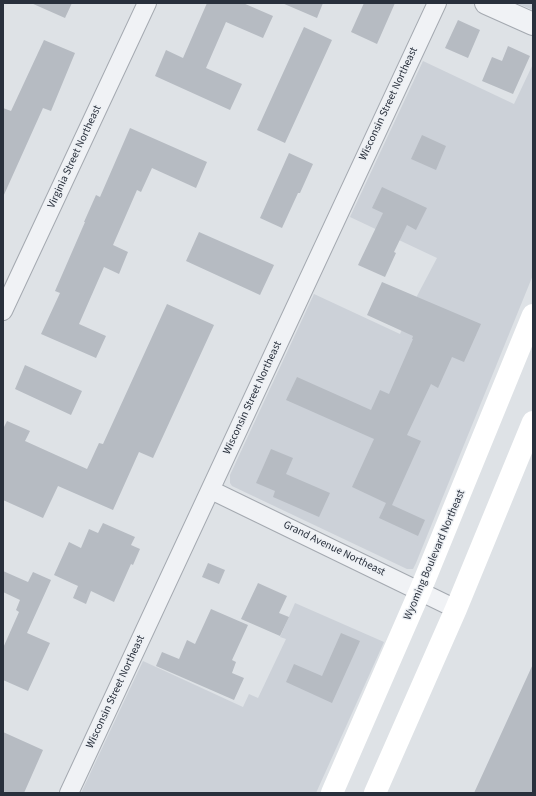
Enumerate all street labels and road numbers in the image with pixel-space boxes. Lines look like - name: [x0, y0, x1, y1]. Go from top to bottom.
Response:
- street label: Wisconsin Street Northeast: [357, 45, 421, 163]
- street label: Virginia Street Northeast: [45, 103, 105, 211]
- street label: Wisconsin Street Northeast: [221, 339, 285, 457]
- street label: Wyoming Boulevard Northeast: [402, 488, 468, 622]
- street label: Grand Avenue Northeast: [281, 519, 387, 579]
- street label: Wisconsin Street Northeast: [84, 633, 148, 751]

